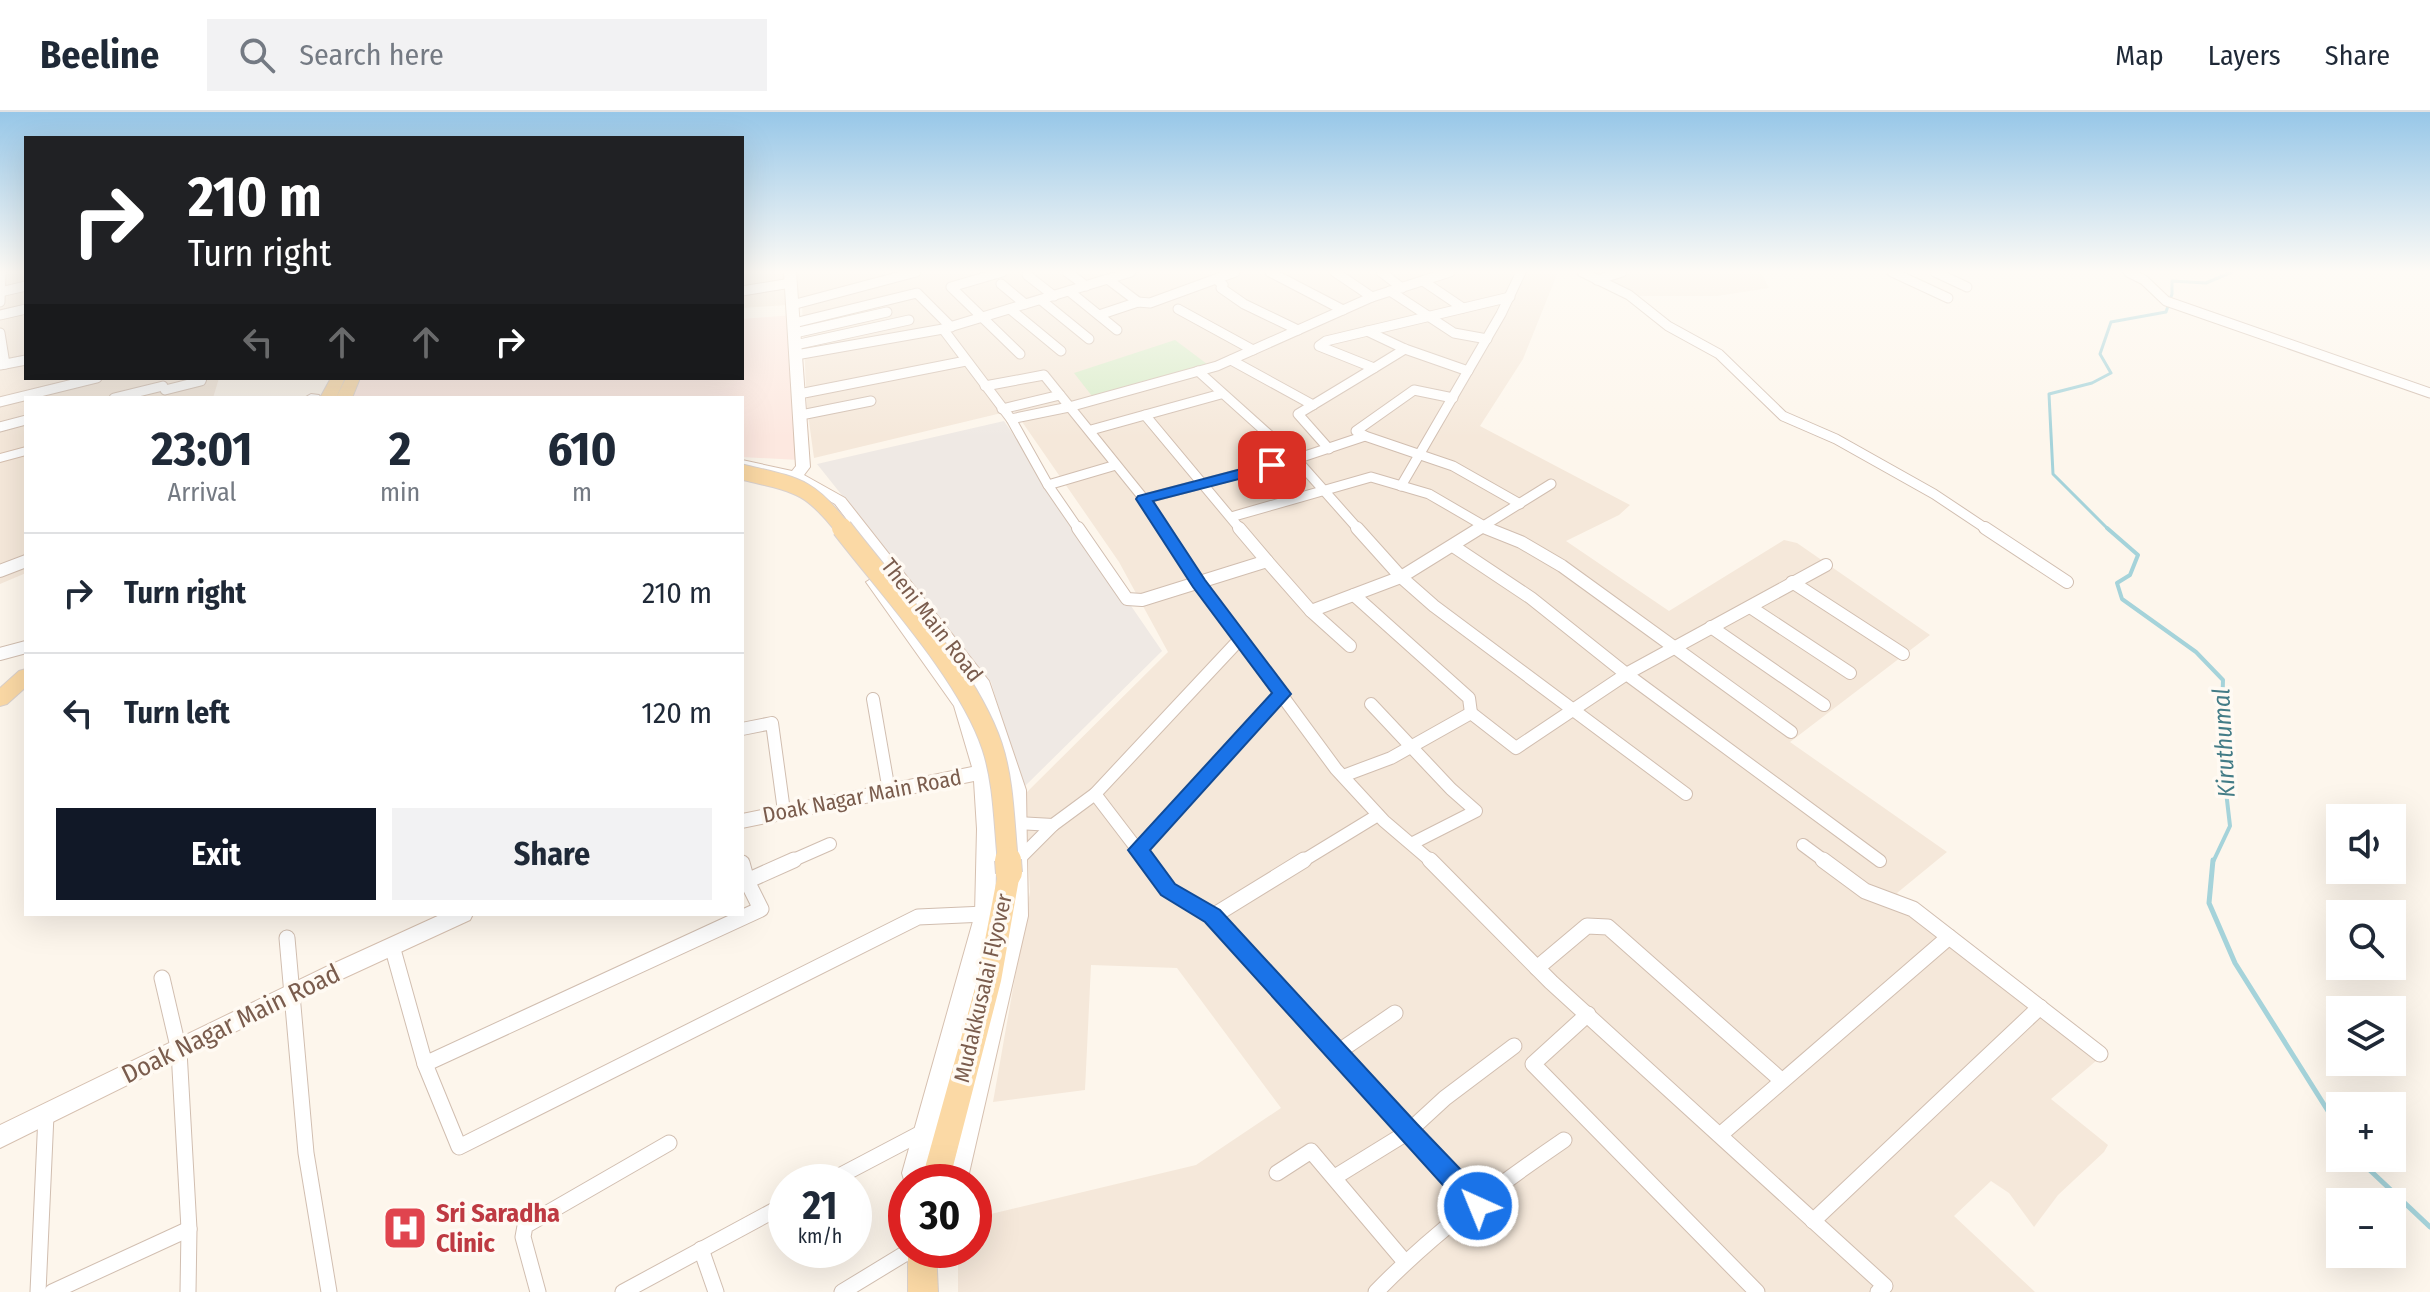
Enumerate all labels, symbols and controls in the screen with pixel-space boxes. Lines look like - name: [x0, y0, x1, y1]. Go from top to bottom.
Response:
- search box: [207, 19, 767, 91]
- text: Beeline: [40, 32, 159, 78]
- icon: search: [235, 33, 279, 77]
- text: Search here: [299, 37, 444, 73]
- text: Map: [2115, 39, 2164, 72]
- text: Layers: [2208, 39, 2281, 72]
- text: Share: [2325, 39, 2390, 72]
- text: 210 m: [188, 164, 322, 231]
- icon: right: [56, 168, 160, 272]
- text: Turn right: [188, 232, 331, 276]
- icon: left: [236, 320, 280, 364]
- icon: ahead: [320, 320, 364, 364]
- icon: ahead: [404, 320, 448, 364]
- icon: right: [488, 320, 532, 364]
- text: 23:01: [151, 420, 253, 478]
- text: 2: [389, 420, 411, 478]
- text: 610: [548, 420, 617, 478]
- pin: [1238, 431, 1306, 499]
- icon: arrive: [1250, 443, 1294, 487]
- text: Arrival: [168, 477, 236, 508]
- text: min: [380, 477, 420, 508]
- text: m: [572, 477, 592, 508]
- street label: Theni Main Road: [875, 553, 989, 687]
- icon: right: [56, 571, 100, 615]
- text: Turn right: [124, 575, 246, 611]
- text: 210 m: [642, 575, 712, 611]
- water label: Kiruthumal: [2207, 688, 2241, 798]
- icon: left: [56, 691, 100, 735]
- text: Turn left: [124, 695, 230, 731]
- text: 120 m: [641, 695, 712, 731]
- street label: Doak Nagar Main Road: [760, 763, 964, 829]
- map controls: [2326, 804, 2406, 1268]
- button: sound: [2326, 804, 2406, 884]
- button: Exit: [56, 808, 376, 900]
- button: Share: [392, 808, 712, 900]
- street label: Mudakkusalai Flyover: [948, 891, 1018, 1085]
- button: search: [2326, 900, 2406, 980]
- street label: Doak Nagar Main Road: [117, 958, 345, 1090]
- button: layers: [2326, 996, 2406, 1076]
- button: +: [2326, 1092, 2406, 1172]
- speed limit sign: 30: [888, 1164, 992, 1268]
- position arrow: [1436, 1164, 1520, 1248]
- text: 21: [803, 1182, 837, 1230]
- button: −: [2326, 1188, 2406, 1268]
- place label: Sri Saradha Clinic: [436, 1198, 560, 1259]
- hospital icon: Sri Saradha Clinic: [381, 1204, 429, 1252]
- text: km/h: [798, 1224, 842, 1248]

